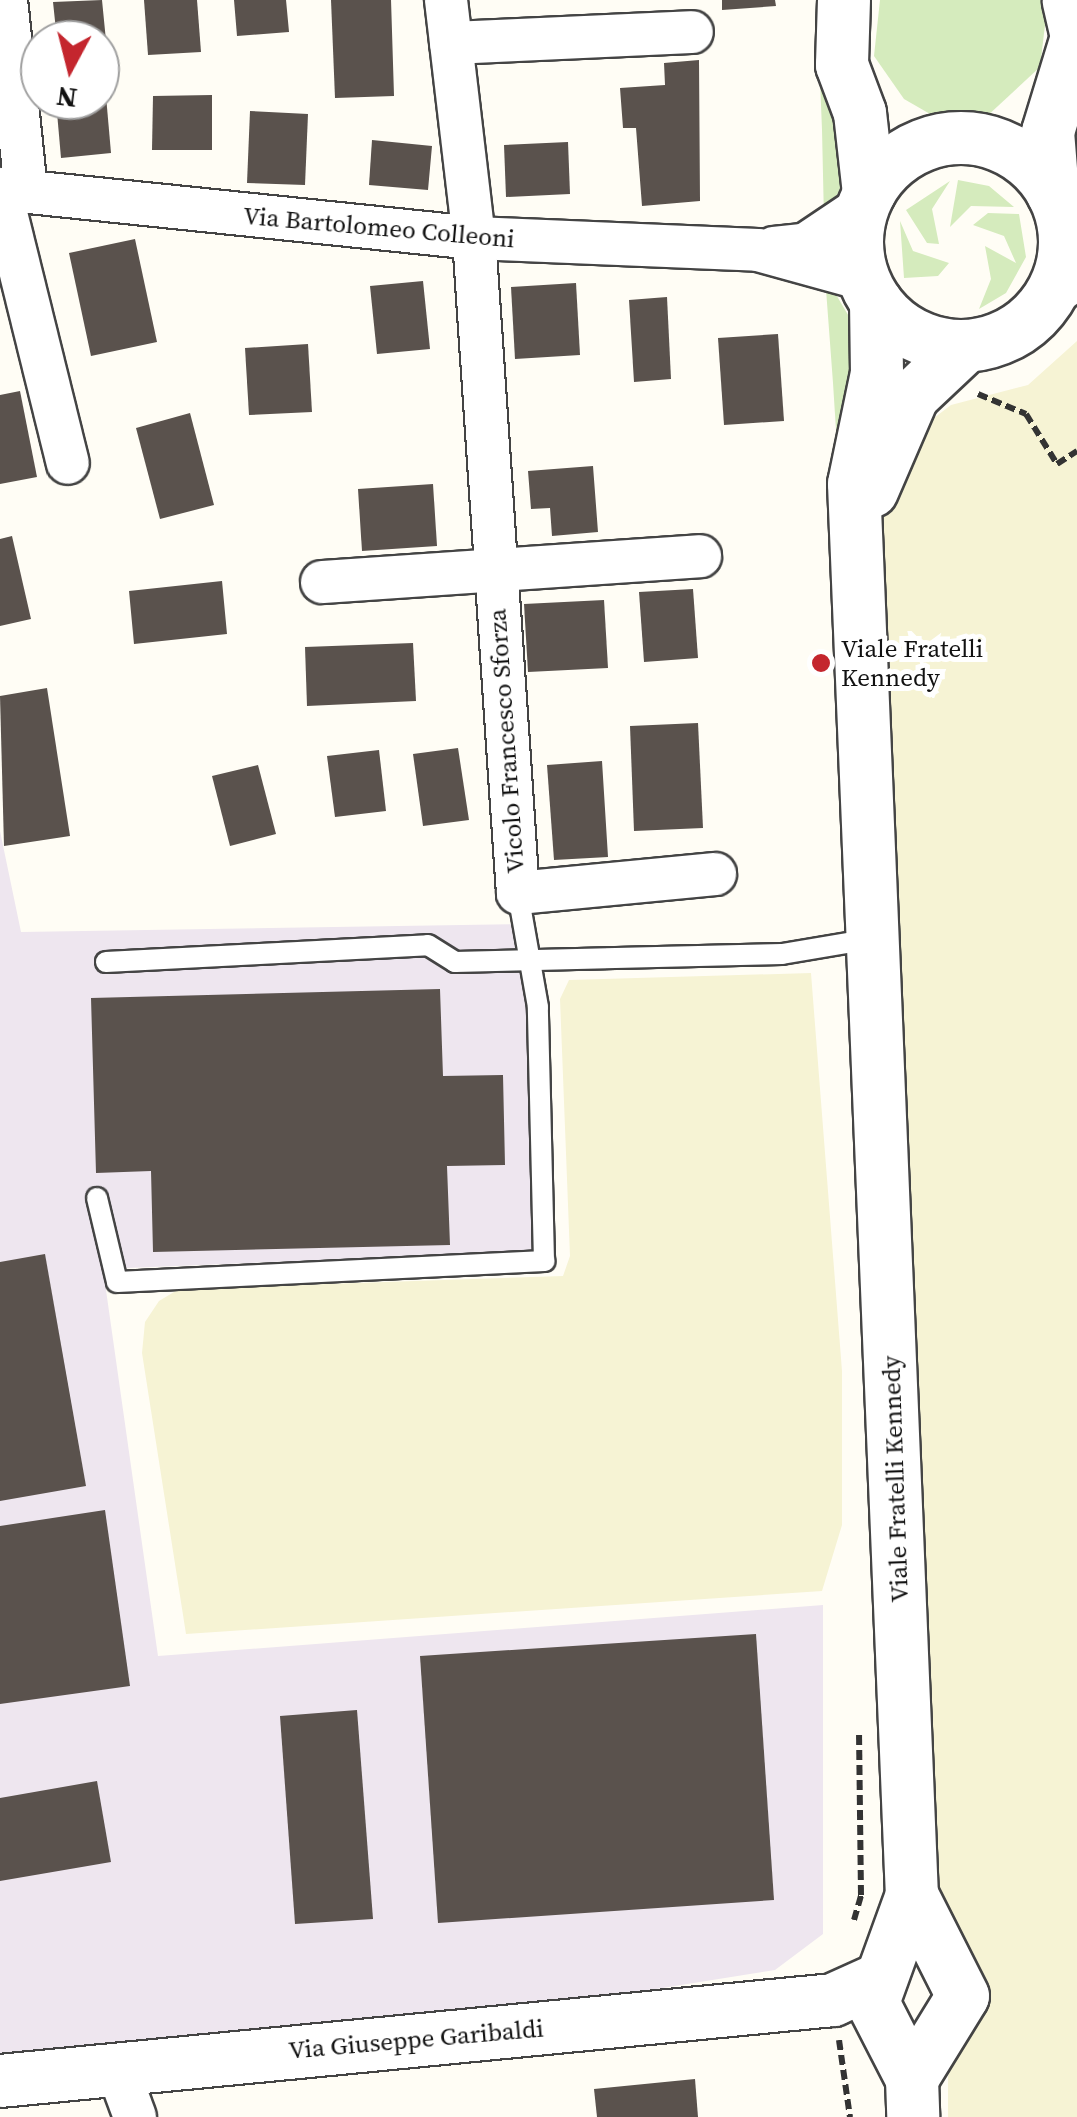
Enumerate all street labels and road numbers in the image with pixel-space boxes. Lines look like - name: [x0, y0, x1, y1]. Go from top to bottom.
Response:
- street label: Via Bartolomeo Colleoni: [242, 200, 516, 254]
- street label: Vicolo Francesco Sforza: [482, 608, 530, 874]
- street label: Viale Fratelli Kennedy: [876, 1355, 914, 1603]
- street label: Via Giuseppe Garibaldi: [287, 2013, 545, 2065]

